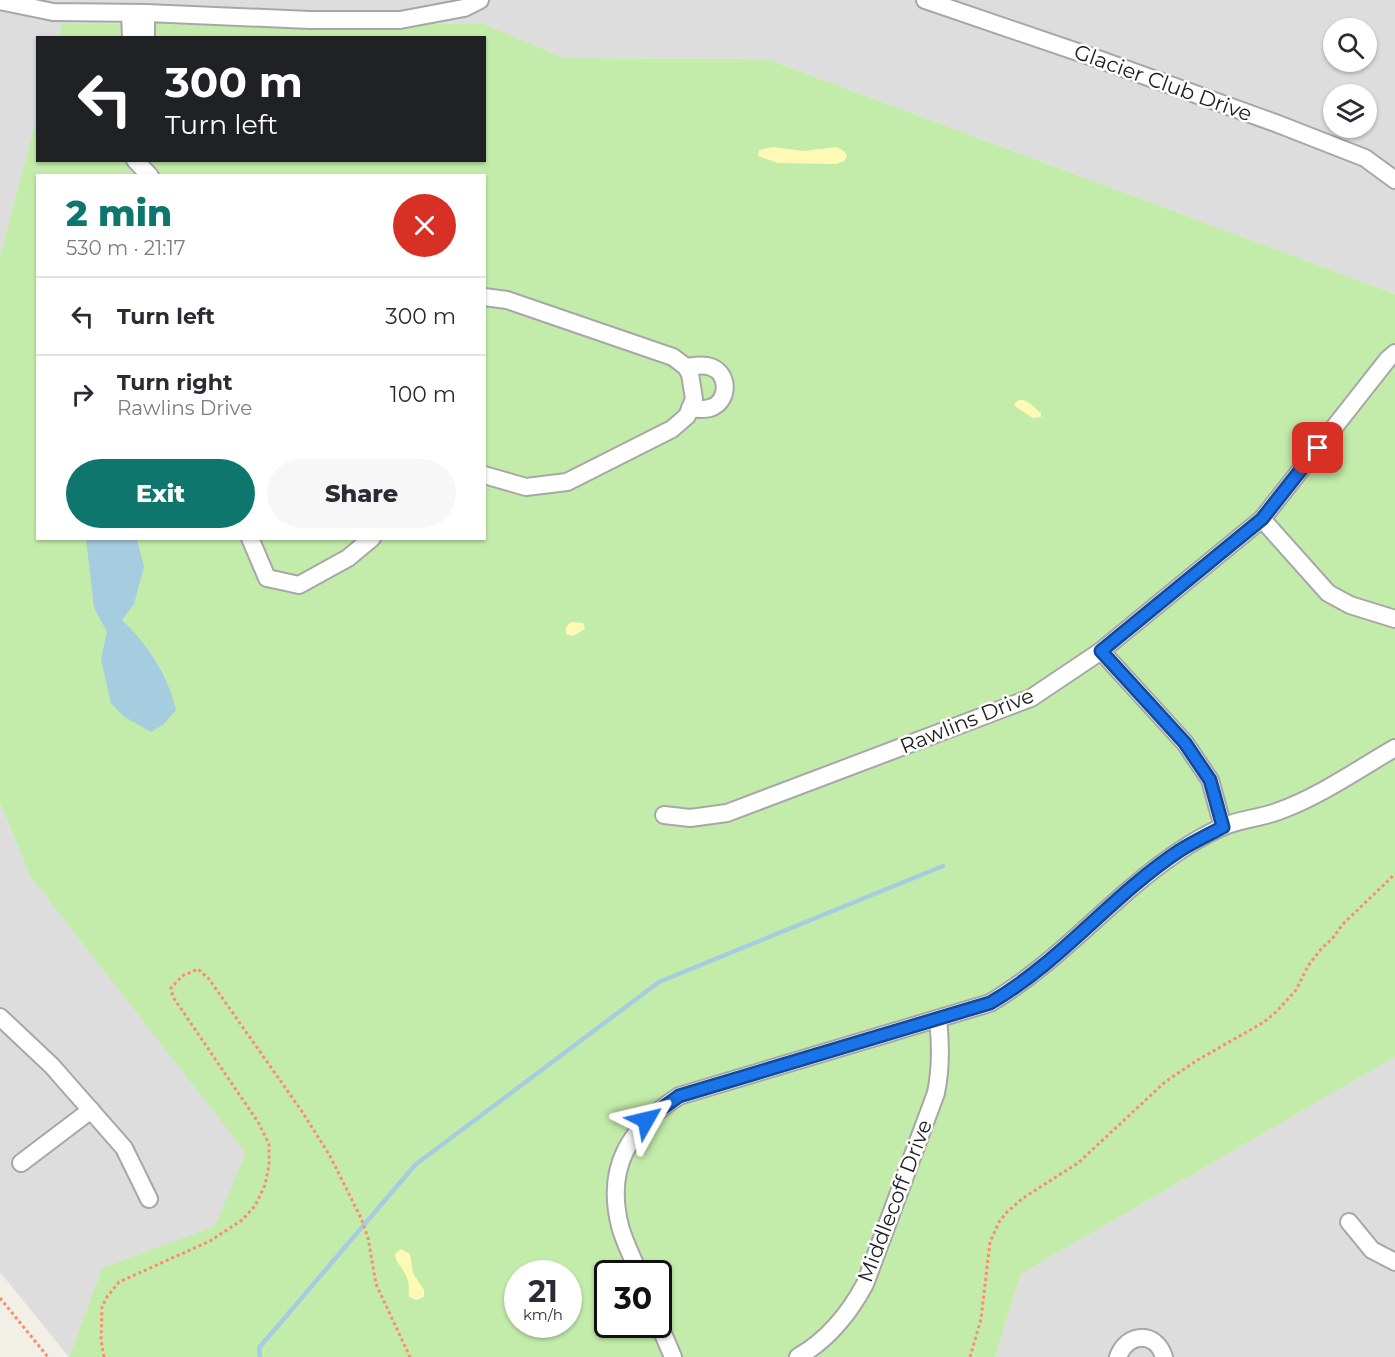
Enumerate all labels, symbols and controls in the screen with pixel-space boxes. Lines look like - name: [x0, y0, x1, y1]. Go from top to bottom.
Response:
- map controls: [1323, 18, 1377, 138]
- button: search: [1323, 18, 1377, 72]
- street label: Glacier Club Drive: [1071, 39, 1256, 126]
- text: 300 m: [165, 56, 303, 108]
- icon: left: [66, 60, 144, 138]
- button: layers: [1323, 84, 1377, 138]
- text: Turn left: [165, 108, 278, 141]
- text: 2 min: [66, 191, 172, 235]
- button: close: [393, 194, 456, 257]
- text: 530 m · 21:17: [66, 236, 186, 260]
- icon: left: [66, 300, 99, 333]
- text: Turn left: [117, 303, 215, 330]
- text: 300 m: [385, 303, 456, 330]
- text: Turn right: [117, 369, 232, 396]
- icon: right: [66, 378, 99, 411]
- text: 100 m: [390, 381, 456, 408]
- text: Rawlins Drive: [117, 396, 252, 420]
- pin: [1292, 422, 1343, 473]
- icon: arrive: [1301, 431, 1334, 464]
- button: Exit: [66, 459, 255, 528]
- button: Share: [267, 459, 456, 528]
- street label: Rawlins Drive: [896, 682, 1037, 759]
- position arrow: [614, 1088, 678, 1152]
- street label: Middlecoff Drive: [852, 1116, 937, 1286]
- speed limit sign: 30: [594, 1260, 672, 1338]
- text: 21: [528, 1273, 558, 1310]
- text: km/h: [523, 1305, 563, 1324]

